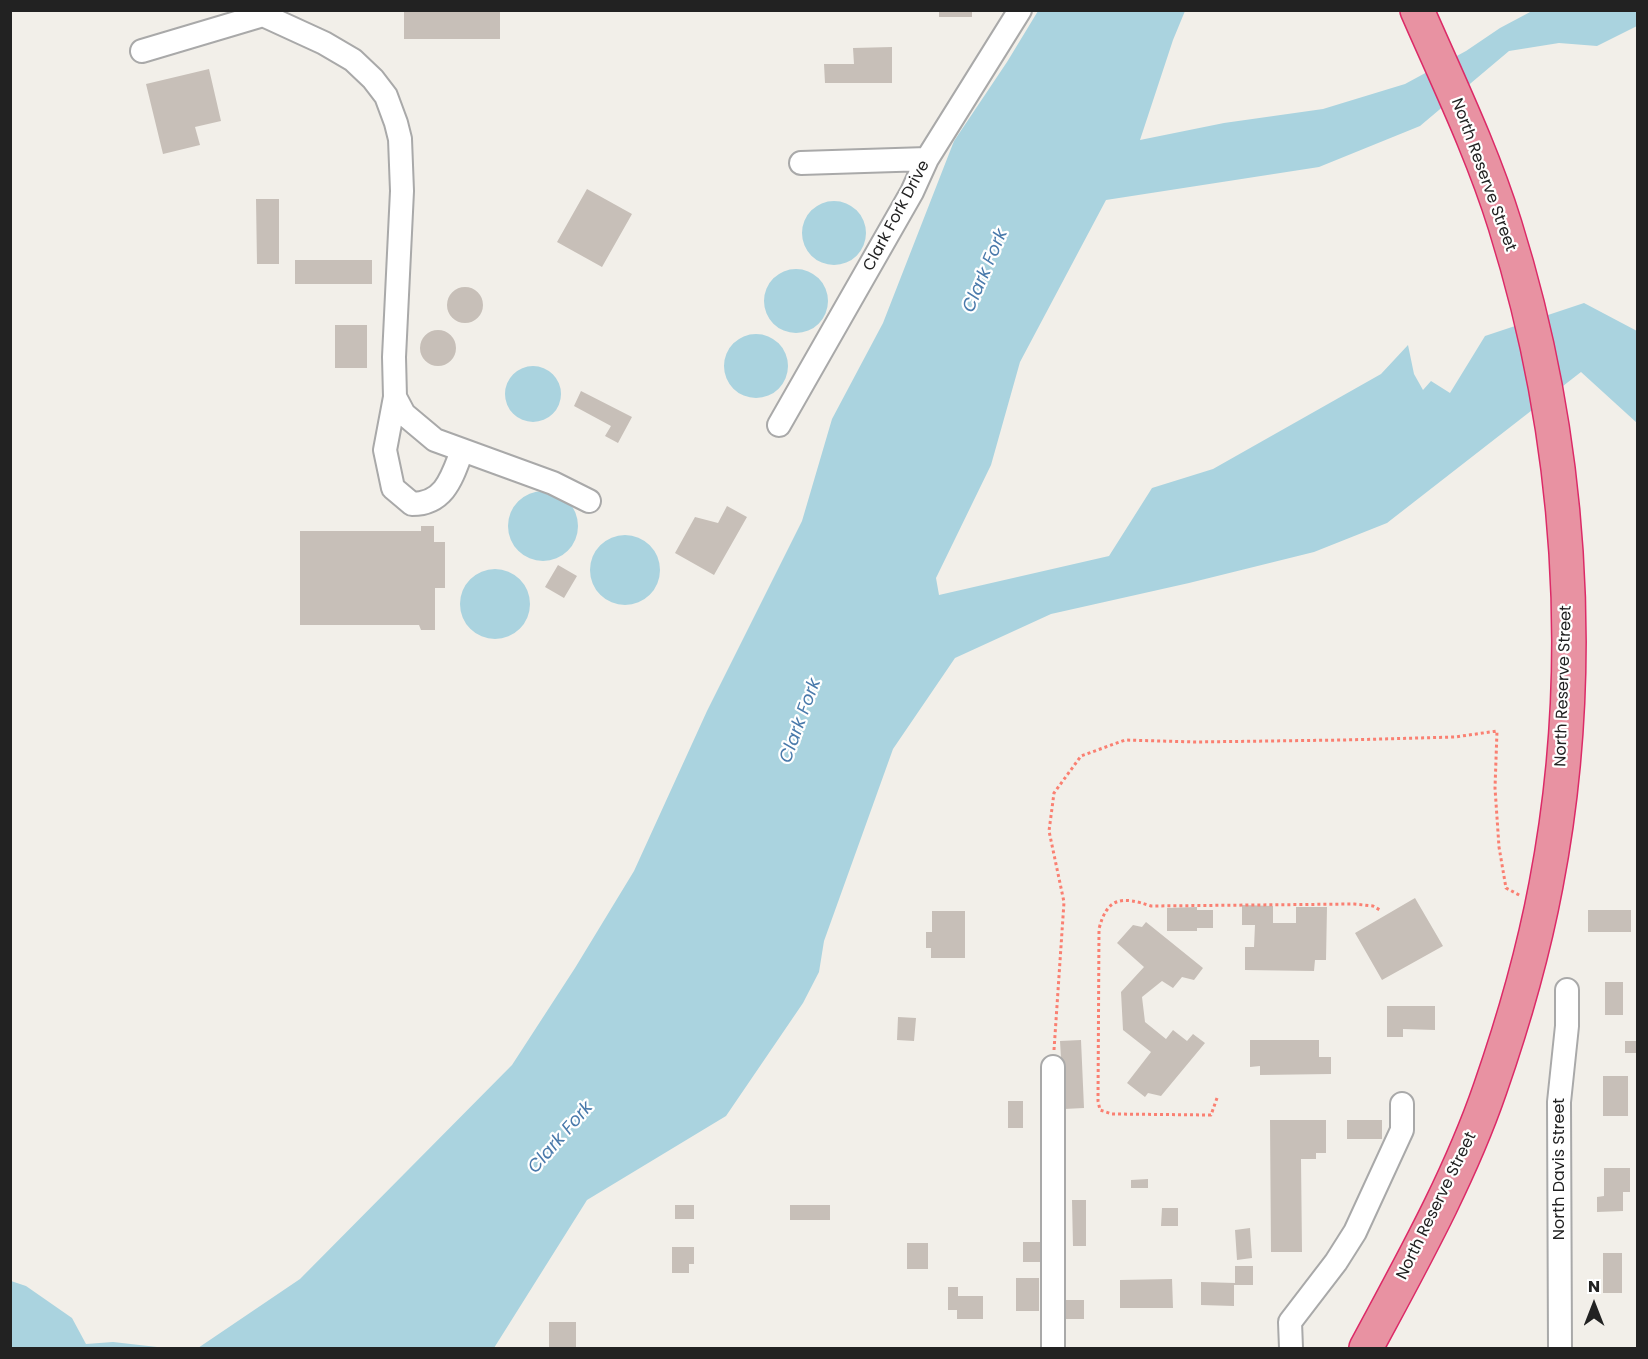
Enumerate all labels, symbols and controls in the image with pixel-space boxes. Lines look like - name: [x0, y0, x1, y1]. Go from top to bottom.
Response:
- street label: North Reserve Street: [1446, 96, 1520, 254]
- street label: Clark Fork Drive: [860, 157, 934, 275]
- water label: Clark Fork: [959, 226, 1013, 316]
- street label: North Reserve Street: [1552, 605, 1576, 767]
- water label: Clark Fork: [776, 676, 826, 766]
- water label: Clark Fork: [524, 1098, 598, 1178]
- street label: North Davis Street: [1550, 1098, 1570, 1240]
- street label: North Reserve Street: [1393, 1129, 1481, 1283]
- north arrow: [1564, 1275, 1624, 1335]
- text: N: [1588, 1275, 1600, 1298]

